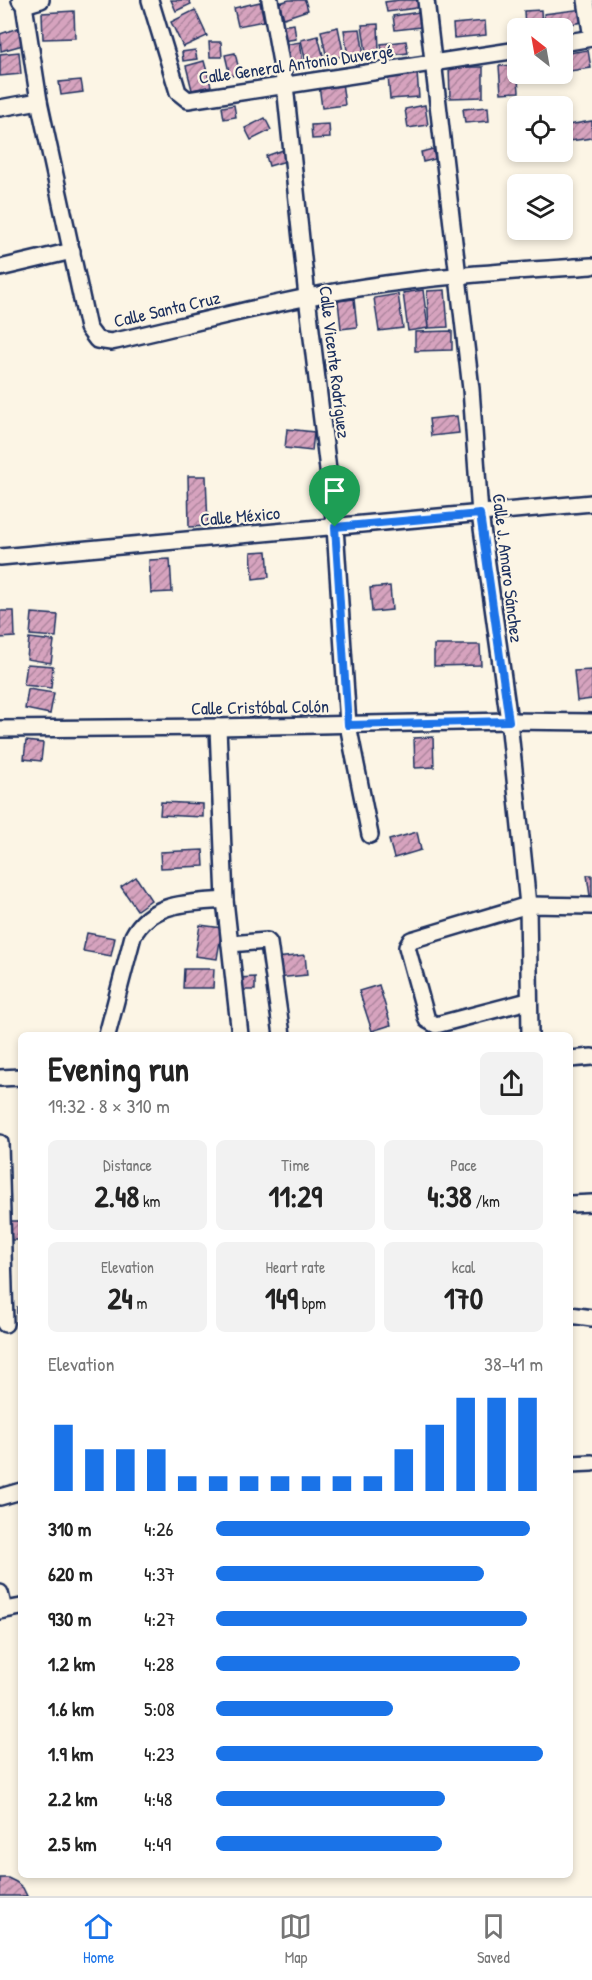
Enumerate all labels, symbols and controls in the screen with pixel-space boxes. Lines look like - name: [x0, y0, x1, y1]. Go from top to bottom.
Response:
- north arrow: [507, 18, 573, 84]
- map controls: [507, 18, 573, 240]
- street label: Calle General Antonio Duvergé: [197, 38, 395, 90]
- button: locate: [507, 96, 573, 162]
- button: layers: [507, 174, 573, 240]
- street label: Calle Vicente Rodríguez: [313, 284, 357, 440]
- street label: Calle Santa Cruz: [111, 285, 223, 333]
- pin: [309, 465, 360, 527]
- icon: arrive: [318, 474, 351, 507]
- street label: Calle J. Amaro Sánchez: [486, 492, 530, 644]
- street label: Calle México: [199, 500, 281, 532]
- street label: Calle Cristóbal Colón: [191, 693, 329, 721]
- text: Evening run: [48, 1047, 189, 1091]
- button: share: [480, 1052, 543, 1115]
- text: 19:32 · 8 × 310 m: [48, 1092, 170, 1119]
- text: Distance: [103, 1154, 152, 1176]
- text: Time: [281, 1154, 310, 1176]
- text: Pace: [450, 1154, 477, 1176]
- text: 2.48: [95, 1176, 139, 1216]
- text: 11:29: [269, 1176, 322, 1216]
- text: 4:38: [427, 1176, 472, 1216]
- text: km: [139, 1190, 160, 1212]
- text: /km: [472, 1190, 500, 1212]
- text: Elevation: [101, 1256, 154, 1278]
- text: Heart rate: [266, 1256, 325, 1278]
- text: kcal: [452, 1256, 475, 1278]
- text: 24: [108, 1278, 133, 1318]
- text: 149: [265, 1278, 298, 1318]
- text: 170: [444, 1278, 483, 1318]
- text: m: [133, 1292, 147, 1314]
- text: bpm: [298, 1292, 326, 1314]
- text: Elevation: [48, 1350, 114, 1377]
- text: 38–41 m: [484, 1350, 543, 1377]
- text: 310 m: [48, 1515, 91, 1542]
- text: 4:26: [144, 1515, 173, 1542]
- text: 620 m: [48, 1560, 93, 1587]
- text: 4:37: [144, 1560, 175, 1587]
- text: 930 m: [48, 1605, 91, 1632]
- text: 4:27: [144, 1605, 175, 1632]
- text: 1.2 km: [48, 1650, 95, 1677]
- text: 4:28: [144, 1650, 174, 1677]
- text: 1.6 km: [48, 1695, 94, 1722]
- text: 5:08: [144, 1695, 175, 1722]
- text: 1.9 km: [48, 1740, 93, 1767]
- text: 4:23: [144, 1740, 174, 1767]
- text: 2.2 km: [48, 1785, 98, 1812]
- text: 4:48: [144, 1785, 172, 1812]
- text: 2.5 km: [48, 1830, 97, 1857]
- text: 4:49: [144, 1830, 171, 1857]
- tab: Home: [82, 1910, 115, 1968]
- tab: Map: [279, 1910, 312, 1968]
- tab: Saved: [477, 1910, 510, 1968]

